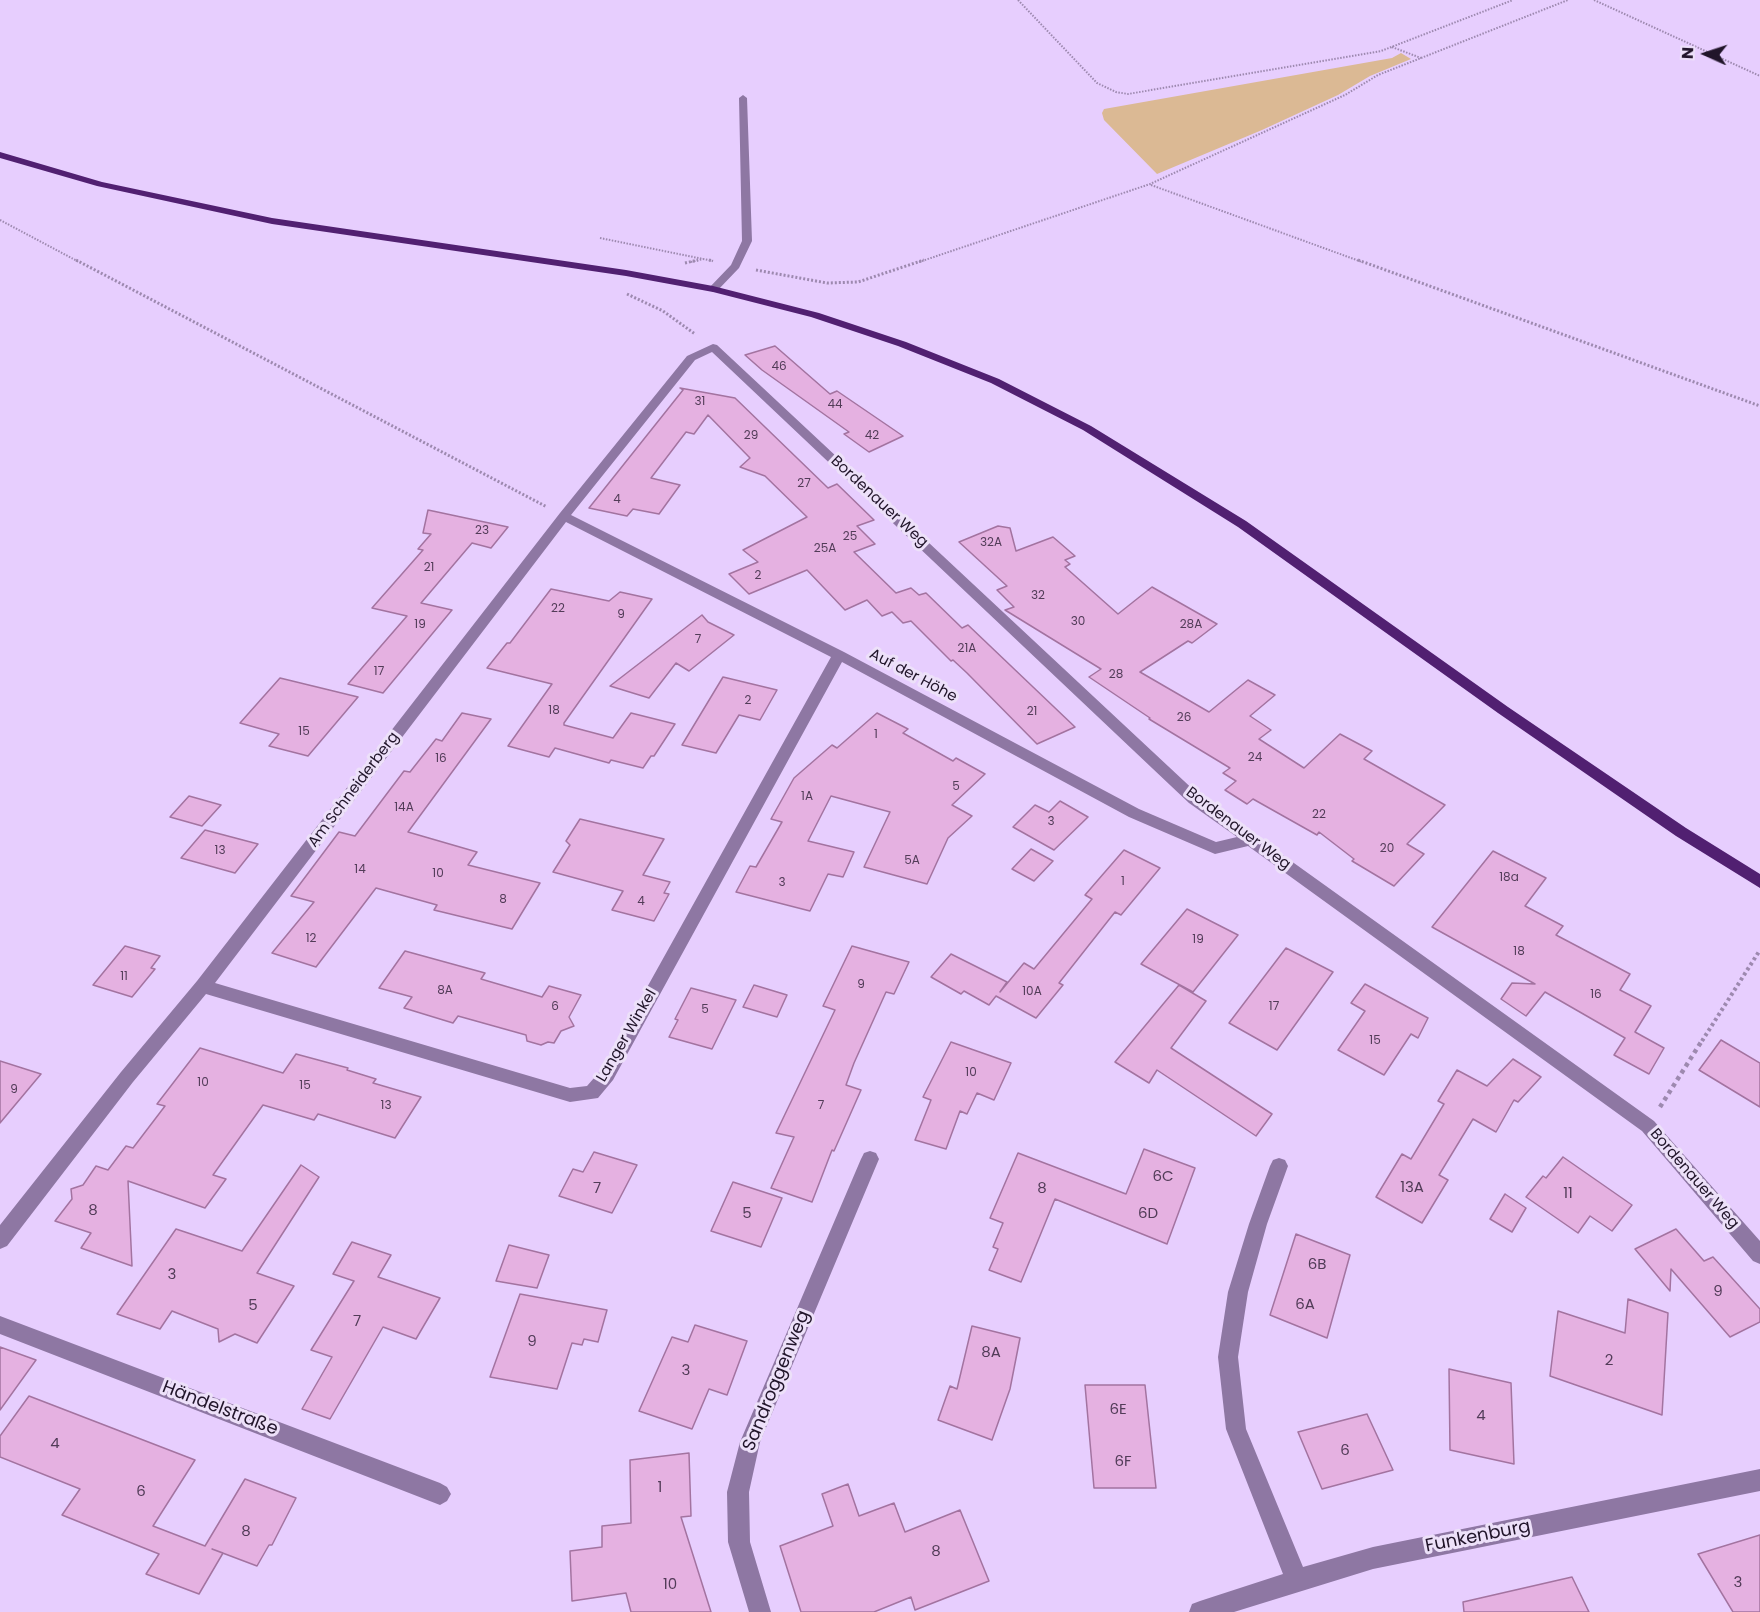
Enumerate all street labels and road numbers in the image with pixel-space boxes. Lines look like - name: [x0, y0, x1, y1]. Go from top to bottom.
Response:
- street label: Bordenauer Weg: [827, 452, 931, 552]
- street label: Auf der Höhe: [866, 645, 960, 707]
- street label: Am Schneiderberg: [305, 729, 403, 851]
- street label: Bordenauer Weg: [1182, 784, 1294, 874]
- street label: Langer Winkel: [593, 987, 661, 1085]
- street label: Bordenauer Weg: [1646, 1125, 1742, 1233]
- street label: Sandroggenweg: [739, 1308, 815, 1454]
- street label: Händelstraße: [159, 1377, 281, 1441]
- street label: Funkenburg: [1424, 1516, 1532, 1558]

